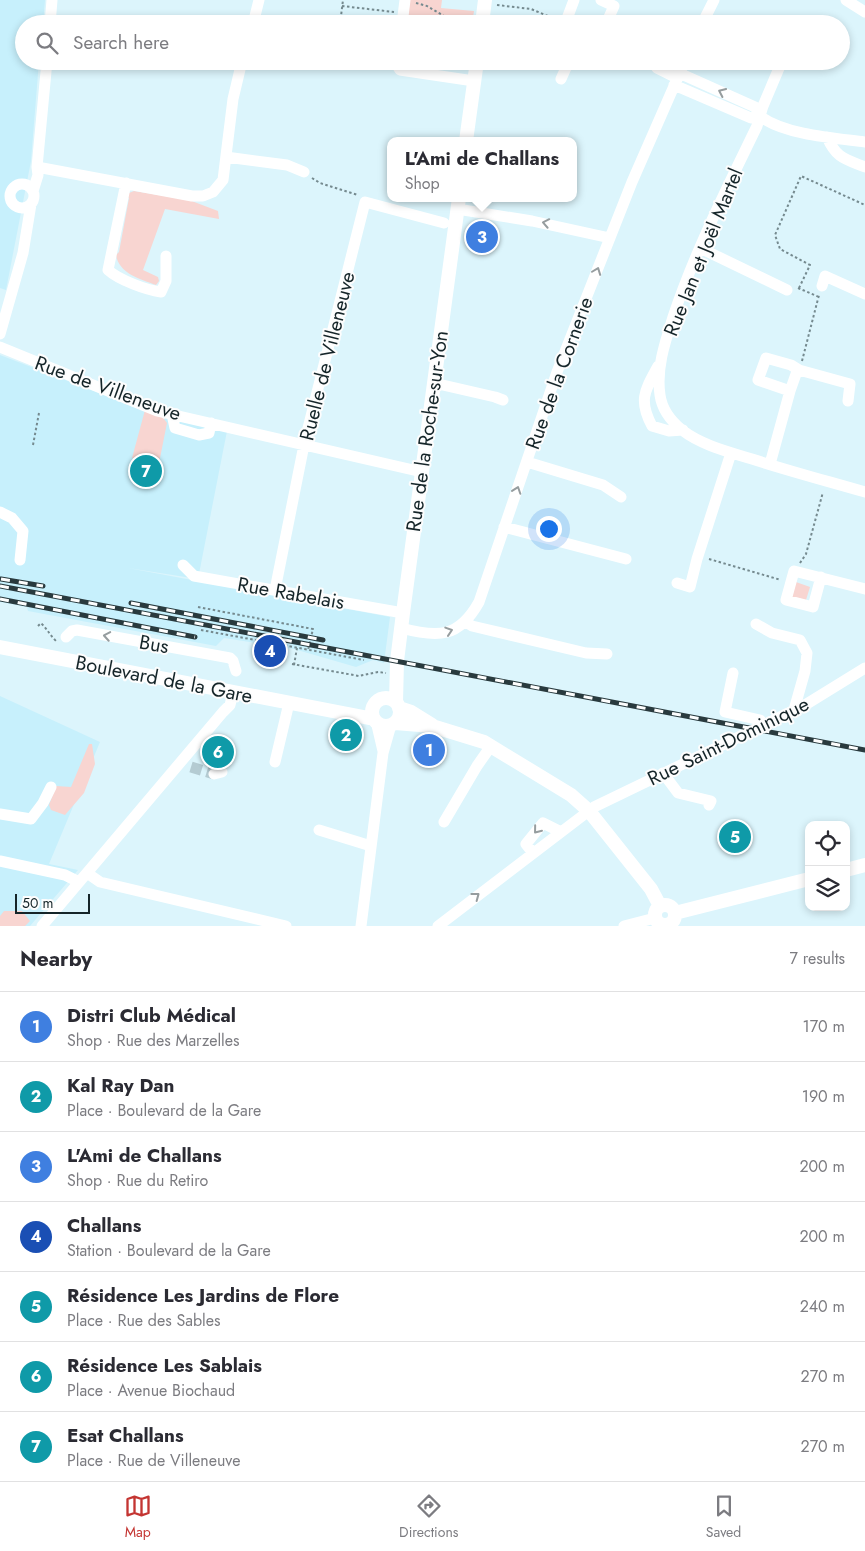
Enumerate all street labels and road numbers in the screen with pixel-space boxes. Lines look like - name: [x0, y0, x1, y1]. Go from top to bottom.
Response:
- street label: Rue Jan et Joël Martel: [656, 164, 750, 341]
- street label: Ruelle de Villeneuve: [292, 269, 363, 444]
- street label: Rue de la Cornerie: [518, 293, 601, 454]
- street label: Rue de la Roche-sur-Yon: [399, 329, 456, 534]
- street label: Rue de Villeneuve: [31, 349, 185, 428]
- street label: Rue Rabelais: [235, 570, 347, 617]
- street label: Bus: [137, 628, 171, 661]
- street label: Boulevard de la Gare: [73, 648, 255, 711]
- street label: Rue Saint-Dominique: [643, 690, 814, 793]

